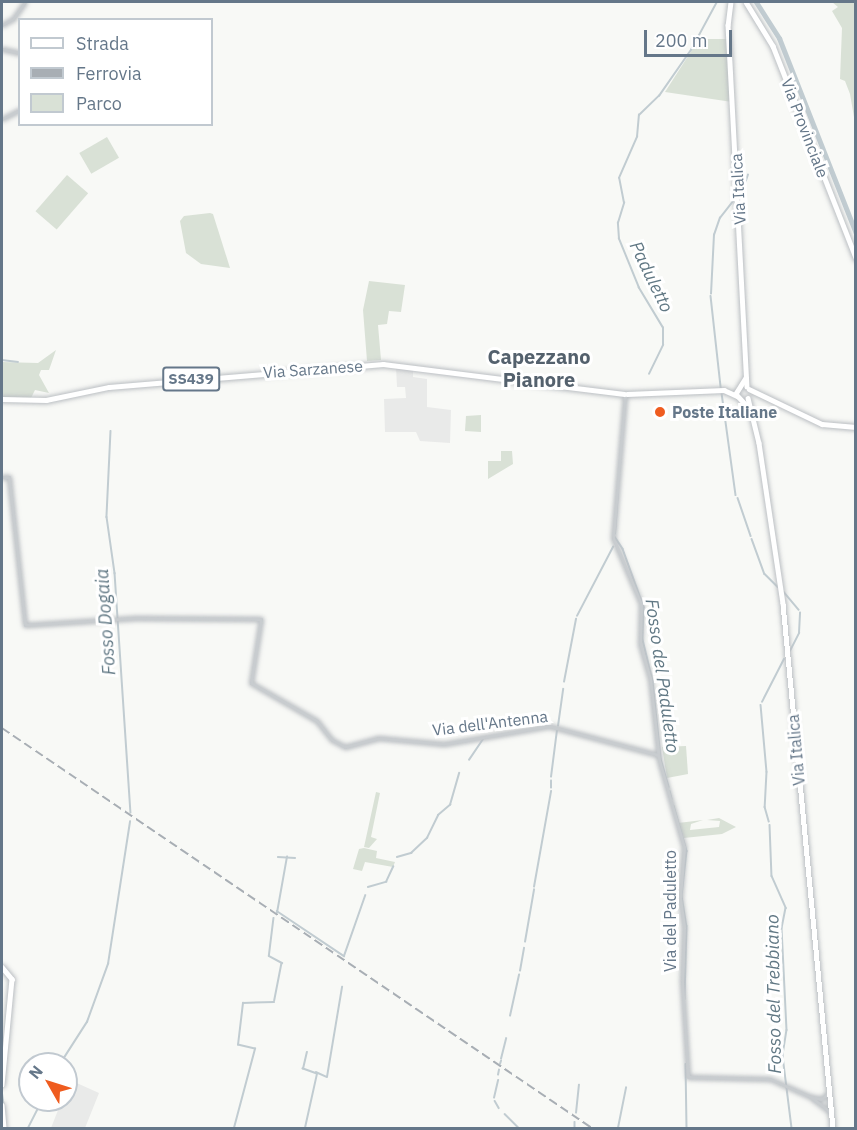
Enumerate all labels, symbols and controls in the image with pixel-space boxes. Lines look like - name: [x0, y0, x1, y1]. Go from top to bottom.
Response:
- legend: [18, 18, 213, 126]
- scale bar: [647, 18, 736, 56]
- text: 200 m: [655, 29, 707, 52]
- text: Strada: [76, 32, 129, 55]
- text: Ferrovia: [76, 62, 142, 85]
- street label: Via Provinciale: [777, 76, 833, 180]
- text: Parco: [76, 92, 122, 115]
- street label: Via Italica: [727, 153, 749, 225]
- water label: Paduletto: [625, 238, 677, 316]
- district label: Capezzano Pianore: [488, 345, 590, 392]
- street label: Via Sarzanese: [262, 356, 364, 382]
- road number: SS439: [161, 367, 221, 391]
- place label: Poste Italiane: [672, 402, 777, 422]
- marker: Poste Italiane: [653, 405, 667, 419]
- water label: Fosso Dogaia: [92, 568, 120, 676]
- water label: Fosso del Paduletto: [640, 598, 684, 754]
- street label: Via dell'Antenna: [431, 706, 549, 740]
- street label: Via Italica: [783, 714, 809, 786]
- street label: Via del Paduletto: [660, 850, 680, 972]
- water label: Fosso del Trebbiano: [762, 914, 786, 1074]
- north arrow: [18, 1052, 78, 1112]
- text: N: [24, 1061, 47, 1083]

